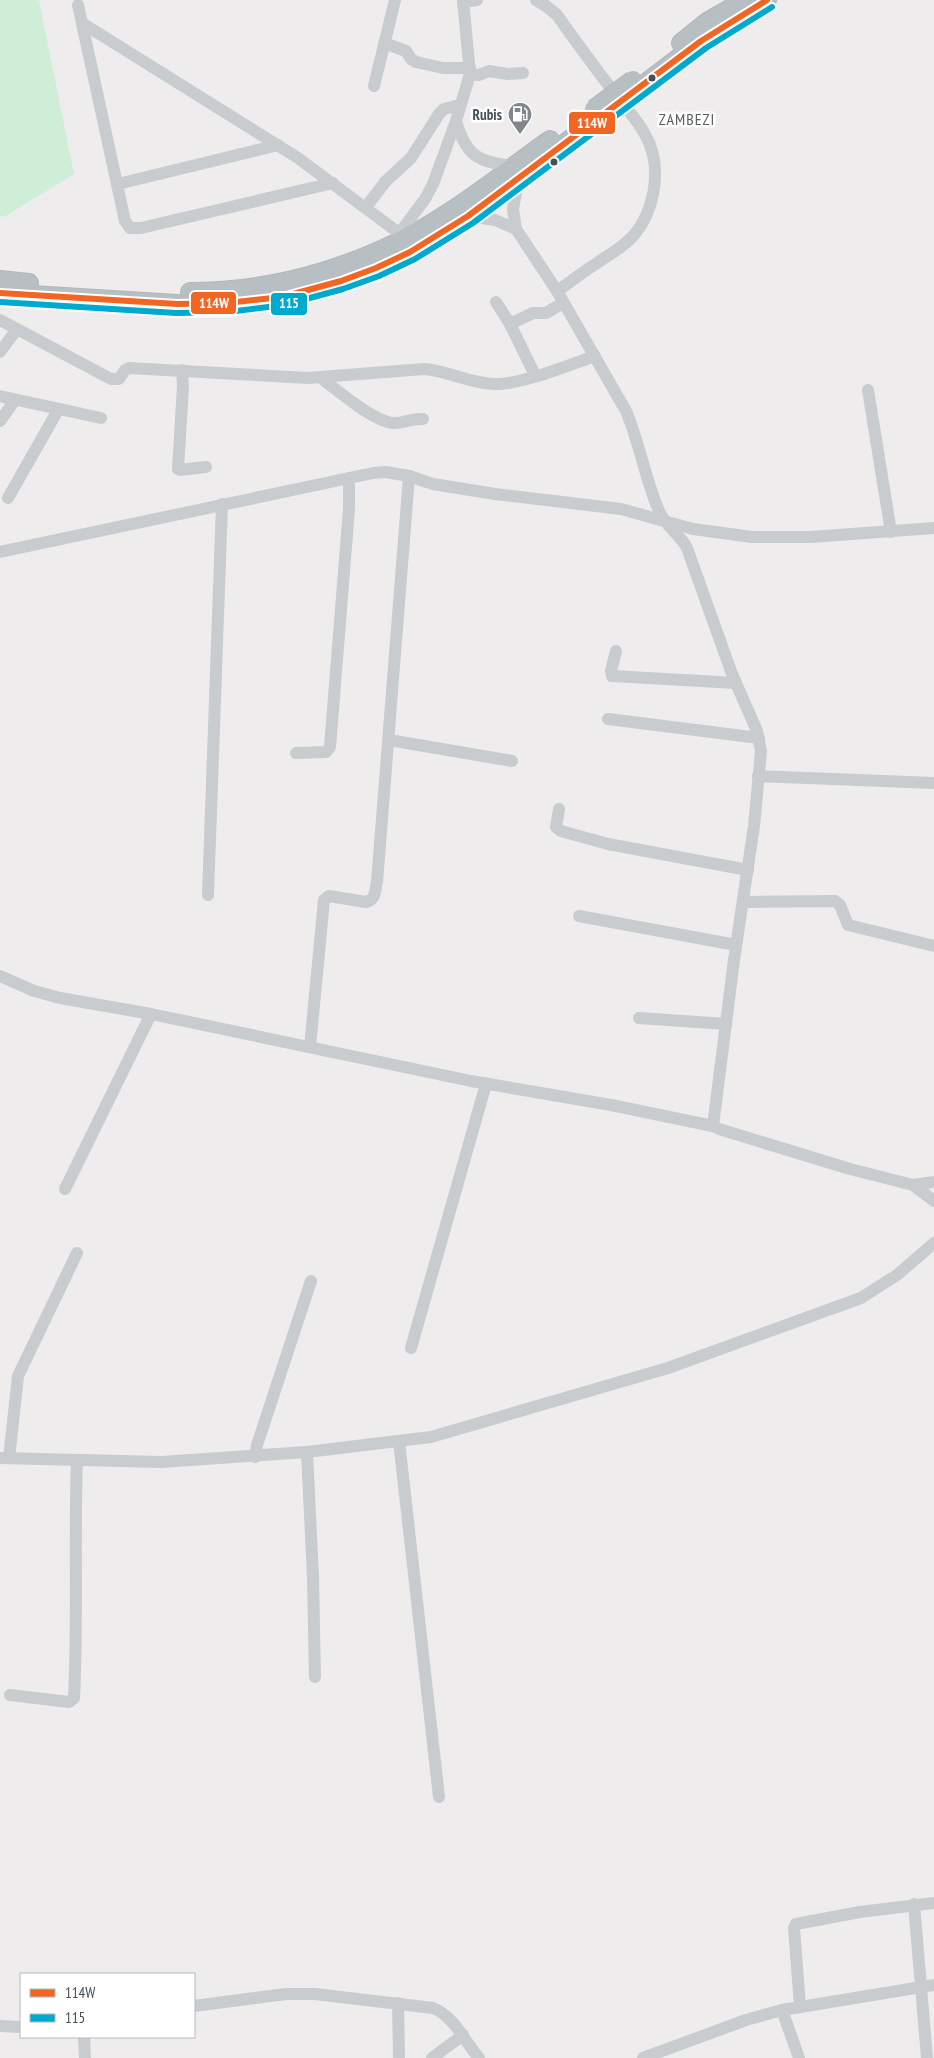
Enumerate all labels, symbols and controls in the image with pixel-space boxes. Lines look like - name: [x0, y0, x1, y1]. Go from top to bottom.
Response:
- unlabelled marker: [647, 73, 657, 83]
- fuel station icon: Rubis: [507, 101, 533, 135]
- place label: Rubis: [472, 105, 502, 124]
- district label: ZAMBEZI: [659, 109, 715, 129]
- line badge: 114W: [568, 111, 616, 135]
- text: 114W: [577, 114, 608, 132]
- unlabelled marker: [549, 157, 559, 167]
- line badge: 114W: [190, 291, 237, 315]
- line badge: 115: [270, 292, 308, 316]
- text: 114W: [199, 294, 230, 312]
- text: 115: [279, 294, 299, 312]
- legend: [20, 1973, 195, 2038]
- text: 114W: [65, 1983, 95, 2002]
- text: 115: [65, 2008, 85, 2027]

